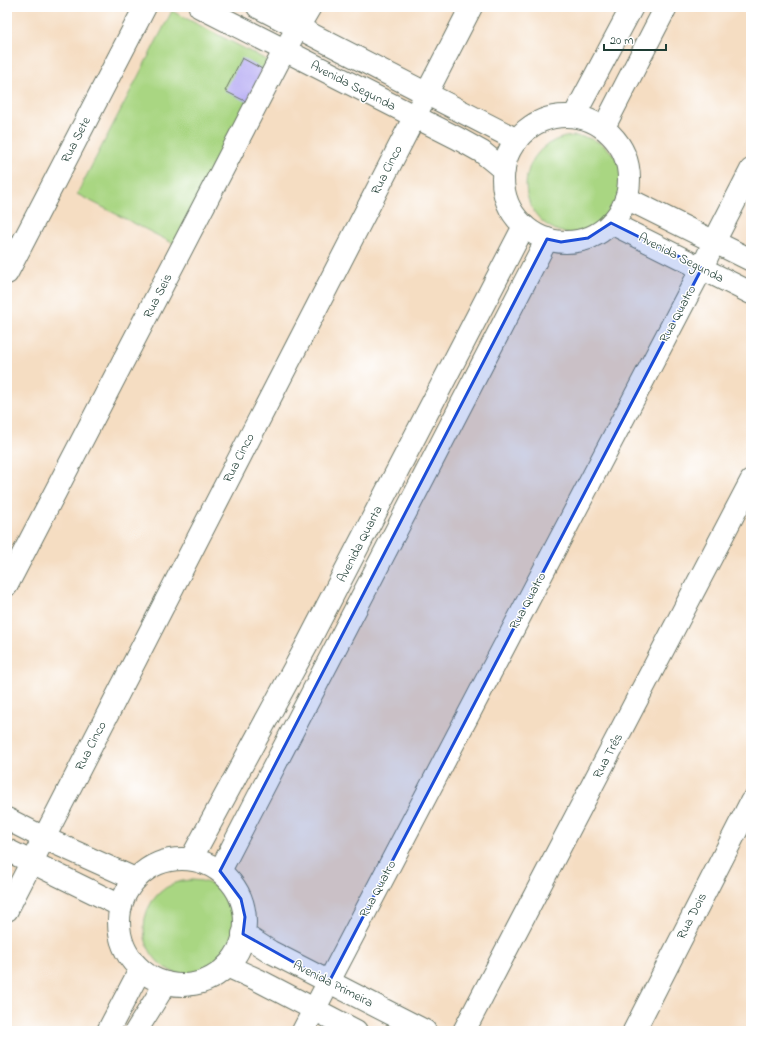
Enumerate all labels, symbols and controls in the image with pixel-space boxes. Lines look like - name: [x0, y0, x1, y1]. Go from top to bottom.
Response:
- scale bar: [604, 26, 666, 52]
- text: 20 m: [610, 32, 633, 50]
- street label: Avenida Segunda: [306, 56, 399, 117]
- street label: Rua Sete: [56, 114, 96, 166]
- street label: Rua Cinco: [366, 142, 408, 198]
- street label: Avenida Segunda: [634, 228, 727, 289]
- street label: Rua Seis: [139, 270, 178, 322]
- street label: Rua Quatro: [655, 282, 701, 346]
- street label: Rua Cinco: [218, 430, 260, 486]
- street label: Avenida Quarta: [333, 502, 387, 586]
- street label: Rua Quatro: [505, 569, 551, 633]
- street label: Rua Cinco: [70, 718, 112, 774]
- street label: Rua Três: [588, 730, 628, 782]
- street label: Rua Quatro: [355, 857, 401, 921]
- street label: Rua Dois: [672, 889, 712, 943]
- street label: Avenida Primeira: [289, 956, 377, 1012]

